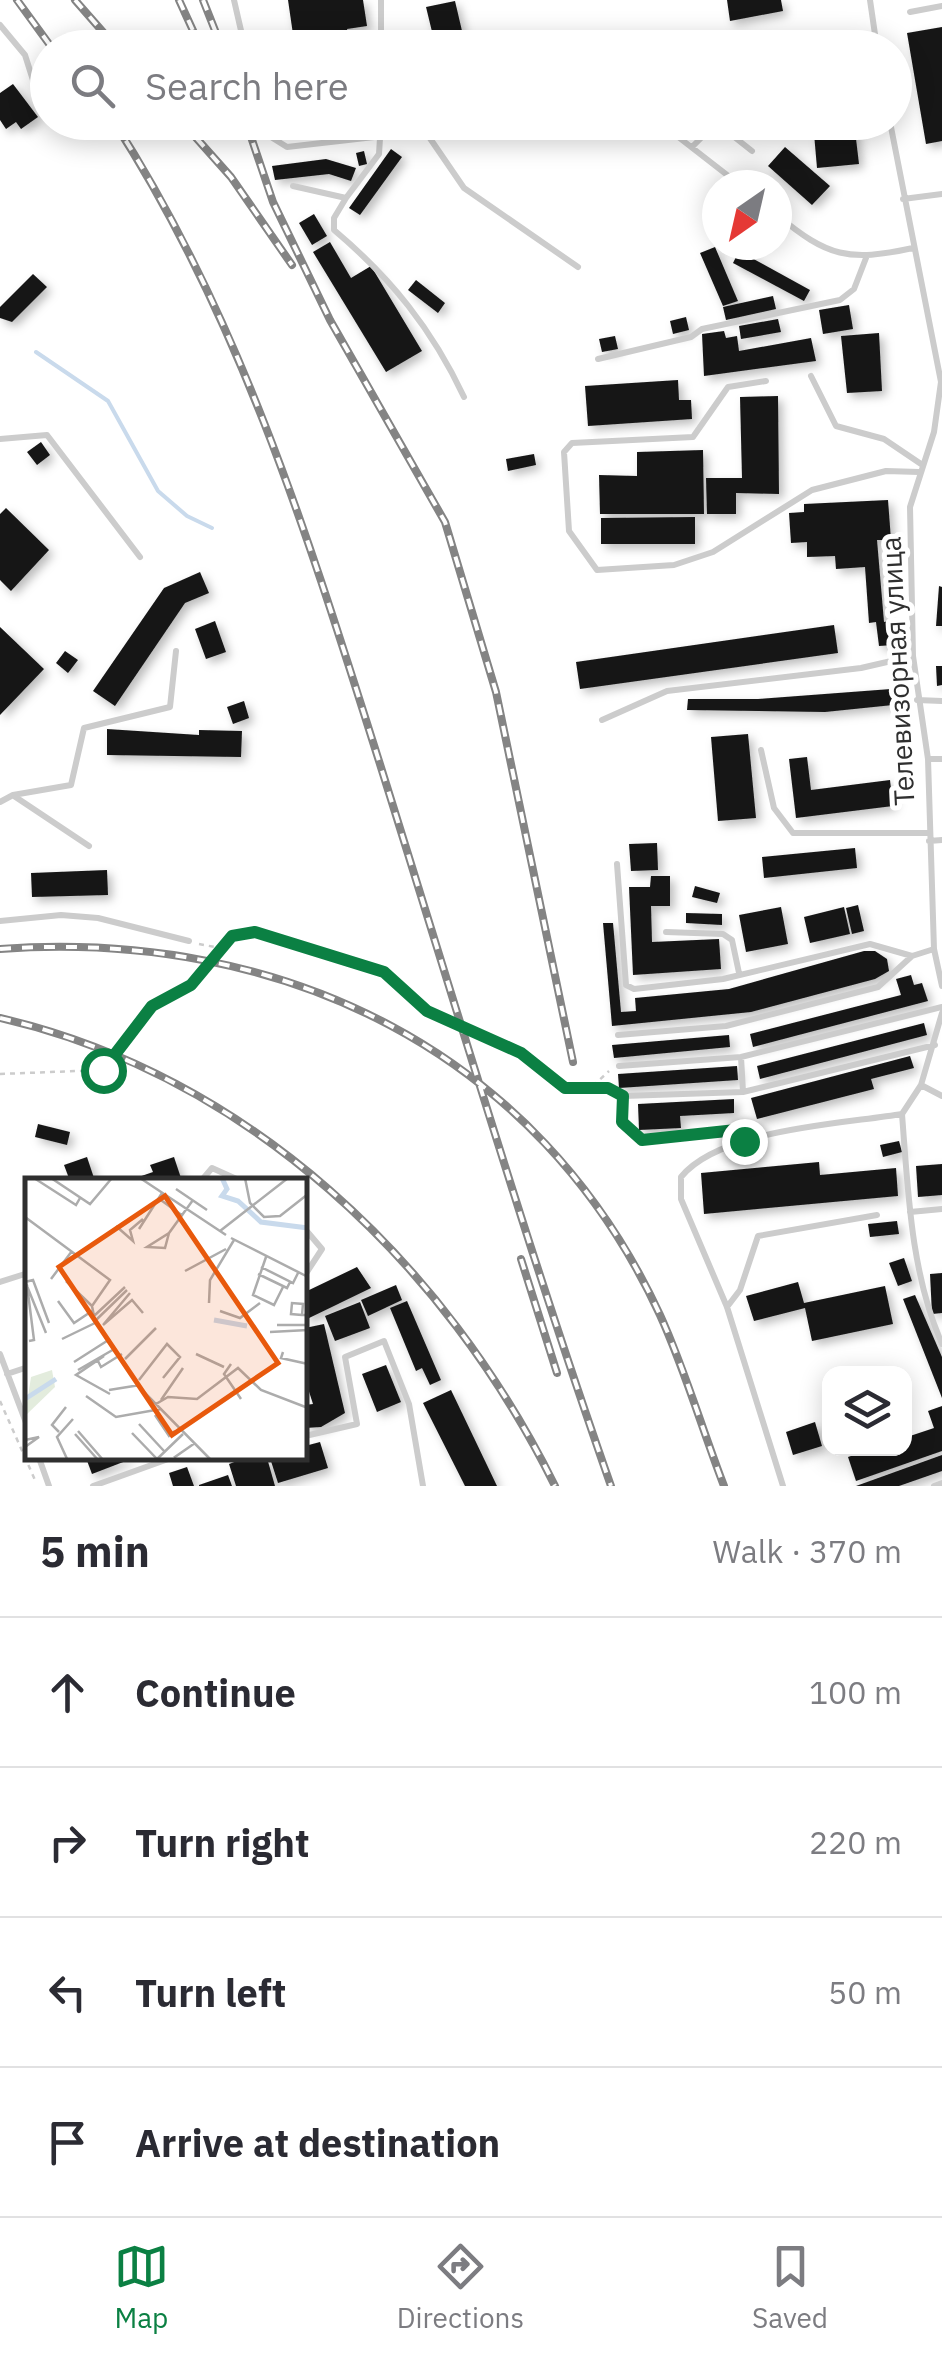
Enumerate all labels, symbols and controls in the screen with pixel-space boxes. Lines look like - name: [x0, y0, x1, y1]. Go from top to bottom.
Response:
- search box: [30, 30, 912, 140]
- icon: search: [65, 58, 120, 113]
- text: Search here: [145, 61, 349, 110]
- north arrow: [702, 170, 792, 260]
- street label: Телевизорная улица: [871, 535, 923, 806]
- route start: [81, 1048, 127, 1094]
- route end: [722, 1119, 768, 1165]
- inset map: [25, 1178, 308, 1461]
- map controls: [822, 1366, 912, 1456]
- button: layers: [822, 1366, 912, 1456]
- text: 5 min: [40, 1524, 150, 1579]
- text: Walk · 370 m: [713, 1530, 902, 1572]
- icon: ahead: [40, 1665, 95, 1720]
- text: Continue: [135, 1668, 296, 1717]
- text: 100 m: [809, 1671, 902, 1713]
- icon: right: [40, 1815, 95, 1870]
- text: Turn right: [135, 1818, 310, 1867]
- text: 220 m: [809, 1821, 902, 1863]
- icon: left: [40, 1965, 95, 2020]
- text: Turn left: [135, 1968, 286, 2017]
- text: 50 m: [828, 1971, 902, 2013]
- icon: arrive: [40, 2115, 95, 2170]
- text: Arrive at destination: [135, 2118, 500, 2167]
- tab: Map: [114, 2239, 169, 2336]
- tab: Directions: [397, 2239, 524, 2336]
- tab: Saved: [752, 2239, 828, 2336]

